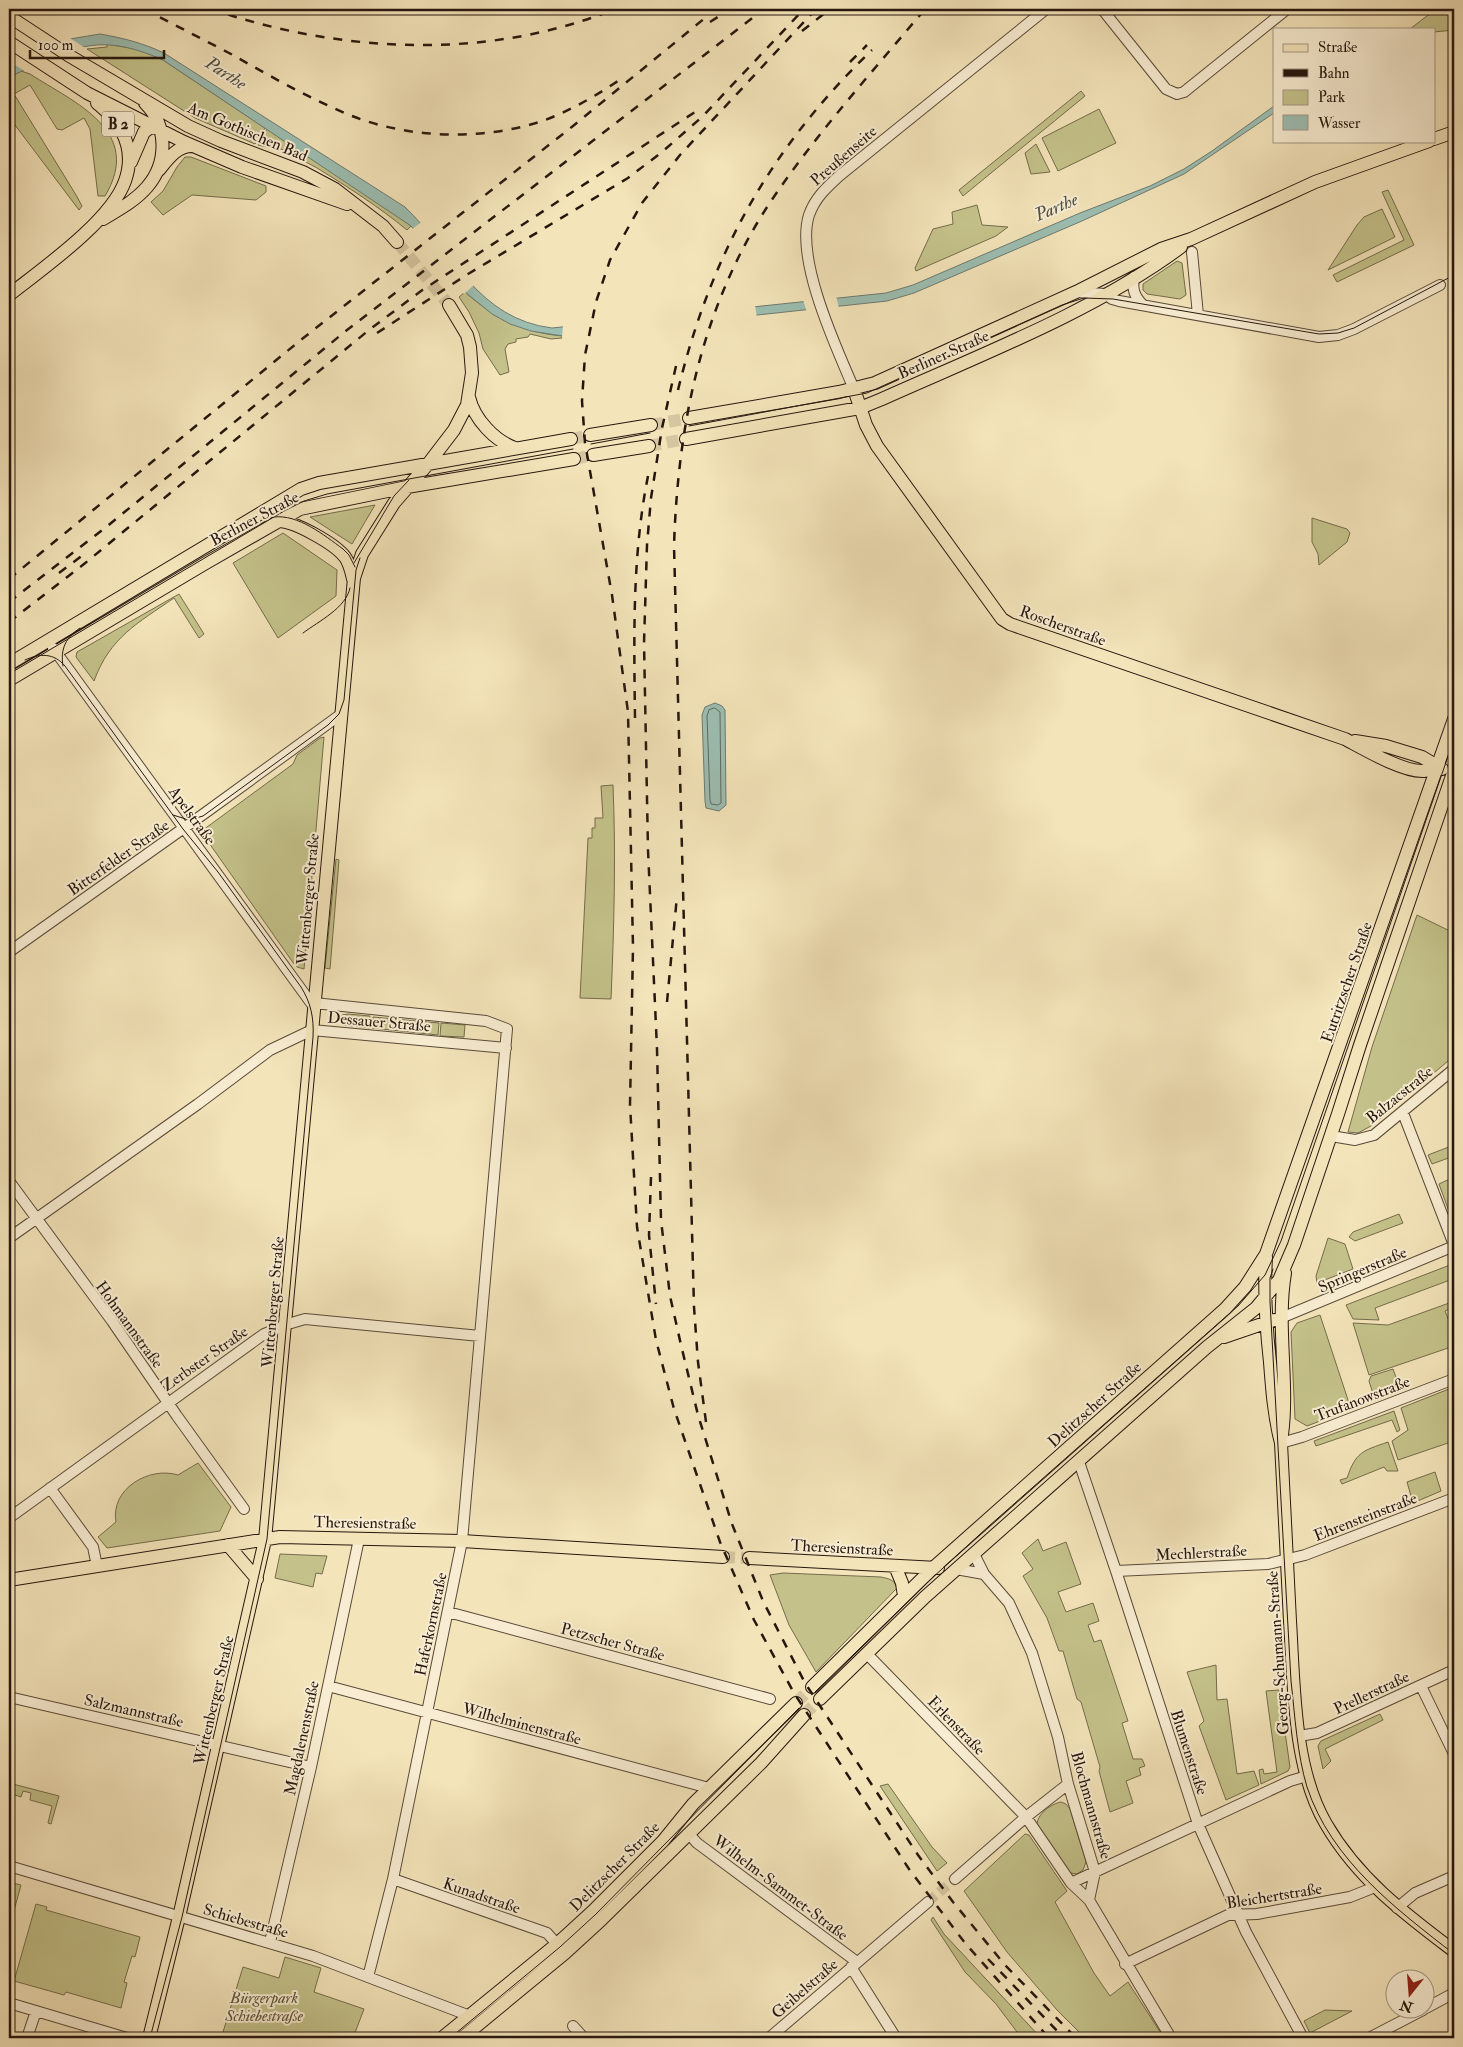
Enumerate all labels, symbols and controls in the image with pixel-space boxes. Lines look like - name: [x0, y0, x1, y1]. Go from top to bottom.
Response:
- scale bar: [30, 28, 164, 60]
- legend: [1273, 28, 1436, 142]
- text: 100 m: [38, 36, 74, 55]
- text: Straße: [1318, 38, 1357, 57]
- water label: Parthe: [200, 51, 252, 96]
- text: Bahn: [1318, 64, 1350, 83]
- text: Park: [1318, 88, 1345, 107]
- street label: Am Gothischen Bad: [184, 97, 311, 166]
- road number: B 2: [102, 112, 134, 136]
- text: Wasser: [1317, 114, 1361, 133]
- street label: Preußenseite: [806, 121, 881, 190]
- water label: Parthe: [1030, 188, 1082, 227]
- street label: Berliner Straße: [895, 326, 992, 384]
- street label: Berliner Straße: [207, 487, 303, 551]
- street label: Roscherstraße: [1017, 601, 1109, 651]
- street label: Apelstraße: [163, 782, 220, 850]
- street label: Bitterfelder Straße: [64, 815, 173, 900]
- street label: Wittenberger Straße: [292, 832, 324, 967]
- street label: Eutritzscher Straße: [1317, 919, 1377, 1045]
- street label: Dessauer Straße: [326, 1008, 432, 1036]
- street label: Balzacstraße: [1362, 1061, 1437, 1128]
- street label: Wittenberger Straße: [257, 1235, 289, 1370]
- street label: Springerstraße: [1315, 1242, 1410, 1298]
- street label: Hohmannstraße: [91, 1277, 168, 1372]
- street label: Zerbster Straße: [157, 1321, 252, 1396]
- street label: Delitzscher Straße: [1044, 1357, 1146, 1452]
- street label: Trufanowstraße: [1312, 1372, 1413, 1426]
- street label: Ehrensteinstraße: [1311, 1488, 1420, 1546]
- street label: Theresienstraße: [313, 1512, 417, 1534]
- street label: Theresienstraße: [790, 1535, 894, 1561]
- street label: Mechlerstraße: [1155, 1541, 1248, 1565]
- street label: Haferkornstraße: [410, 1570, 452, 1678]
- street label: Georg-Schumann-Straße: [1262, 1570, 1294, 1736]
- street label: Petzscher Straße: [559, 1618, 667, 1666]
- street label: Wittenberger Straße: [189, 1633, 239, 1768]
- street label: Prellerstraße: [1330, 1667, 1413, 1719]
- street label: Magdalenenstraße: [280, 1679, 324, 1797]
- street label: Salzmannstraße: [82, 1690, 186, 1732]
- street label: Erlenstraße: [923, 1692, 990, 1760]
- street label: Wilhelminenstraße: [459, 1698, 584, 1750]
- street label: Blumenstraße: [1166, 1707, 1212, 1798]
- street label: Blochmannstraße: [1066, 1749, 1116, 1862]
- street label: Delitzscher Straße: [565, 1817, 664, 1916]
- street label: Wilhelm-Sammet-Straße: [708, 1830, 852, 1945]
- street label: Kunadstraße: [440, 1873, 523, 1919]
- street label: Bleichertstraße: [1225, 1879, 1324, 1913]
- street label: Schiebestraße: [201, 1899, 291, 1943]
- street label: Geibelstraße: [767, 1954, 842, 2023]
- north arrow: [1386, 1970, 1436, 2020]
- park label: Bürgerpark Schiebestraße: [224, 1988, 304, 2026]
- text: N: [1397, 1996, 1416, 2016]

